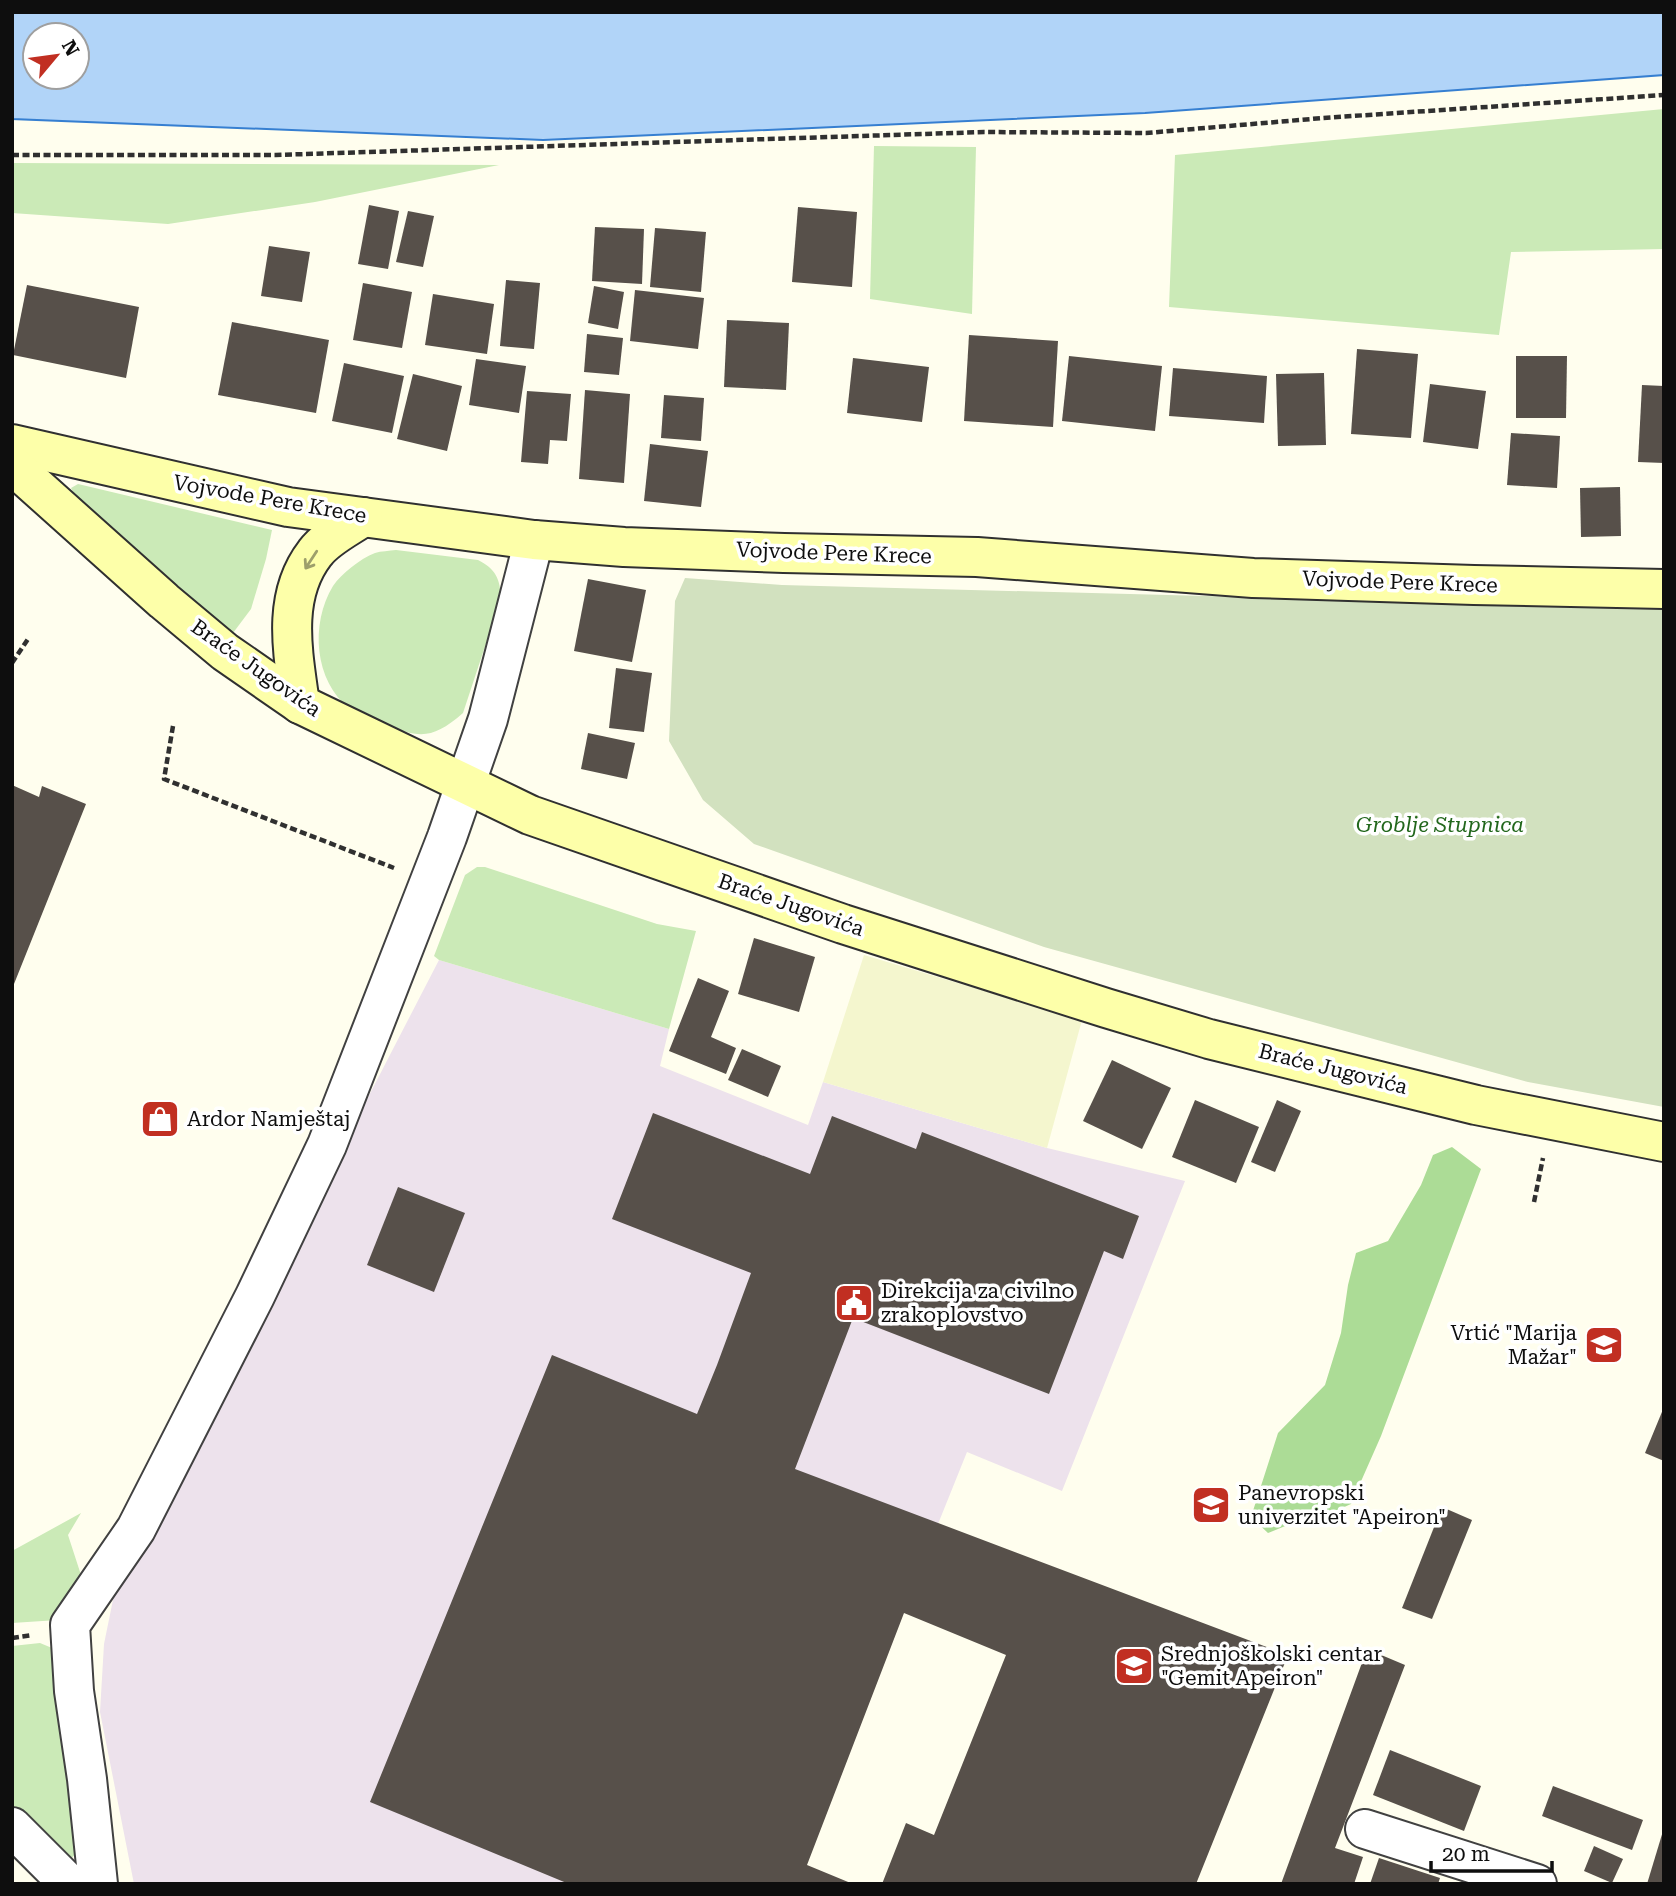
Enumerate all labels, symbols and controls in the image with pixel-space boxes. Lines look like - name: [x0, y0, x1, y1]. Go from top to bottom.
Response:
- north arrow: [21, 21, 91, 91]
- text: N: [57, 36, 84, 60]
- street label: Vojvode Pere Krece: [171, 470, 369, 528]
- street label: Vojvode Pere Krece: [736, 538, 932, 568]
- one-way arrow: [303, 550, 318, 569]
- street label: Vojvode Pere Krece: [1302, 567, 1498, 597]
- street label: Braće Jugovića: [187, 614, 326, 722]
- park label: Groblje Stupnica: [1356, 813, 1524, 837]
- street label: Braće Jugovića: [715, 869, 868, 941]
- street label: Braće Jugovića: [1256, 1039, 1411, 1099]
- shop icon: Ardor Namještaj: [139, 1098, 181, 1140]
- place label: Ardor Namještaj: [187, 1107, 351, 1131]
- place label: Direkcija za civilno zrakoplovstvo: [881, 1279, 1074, 1327]
- public building icon: Direkcija za civilno zrakoplovstvo: [833, 1282, 875, 1324]
- place label: Vrtić "Marija Mažar": [1450, 1321, 1578, 1369]
- school or university icon: Vrtić "Marija Mažar": [1583, 1324, 1625, 1366]
- place label: Panevropski univerzitet "Apeiron": [1238, 1481, 1446, 1529]
- school or university icon: Panevropski univerzitet "Apeiron": [1190, 1484, 1232, 1526]
- place label: Srednjoškolski centar "Gemit Apeiron": [1161, 1642, 1383, 1690]
- school or university icon: Srednjoškolski centar "Gemit Apeiron": [1113, 1645, 1155, 1687]
- scale bar: [1431, 1829, 1552, 1873]
- text: 20 m: [1442, 1842, 1490, 1866]

